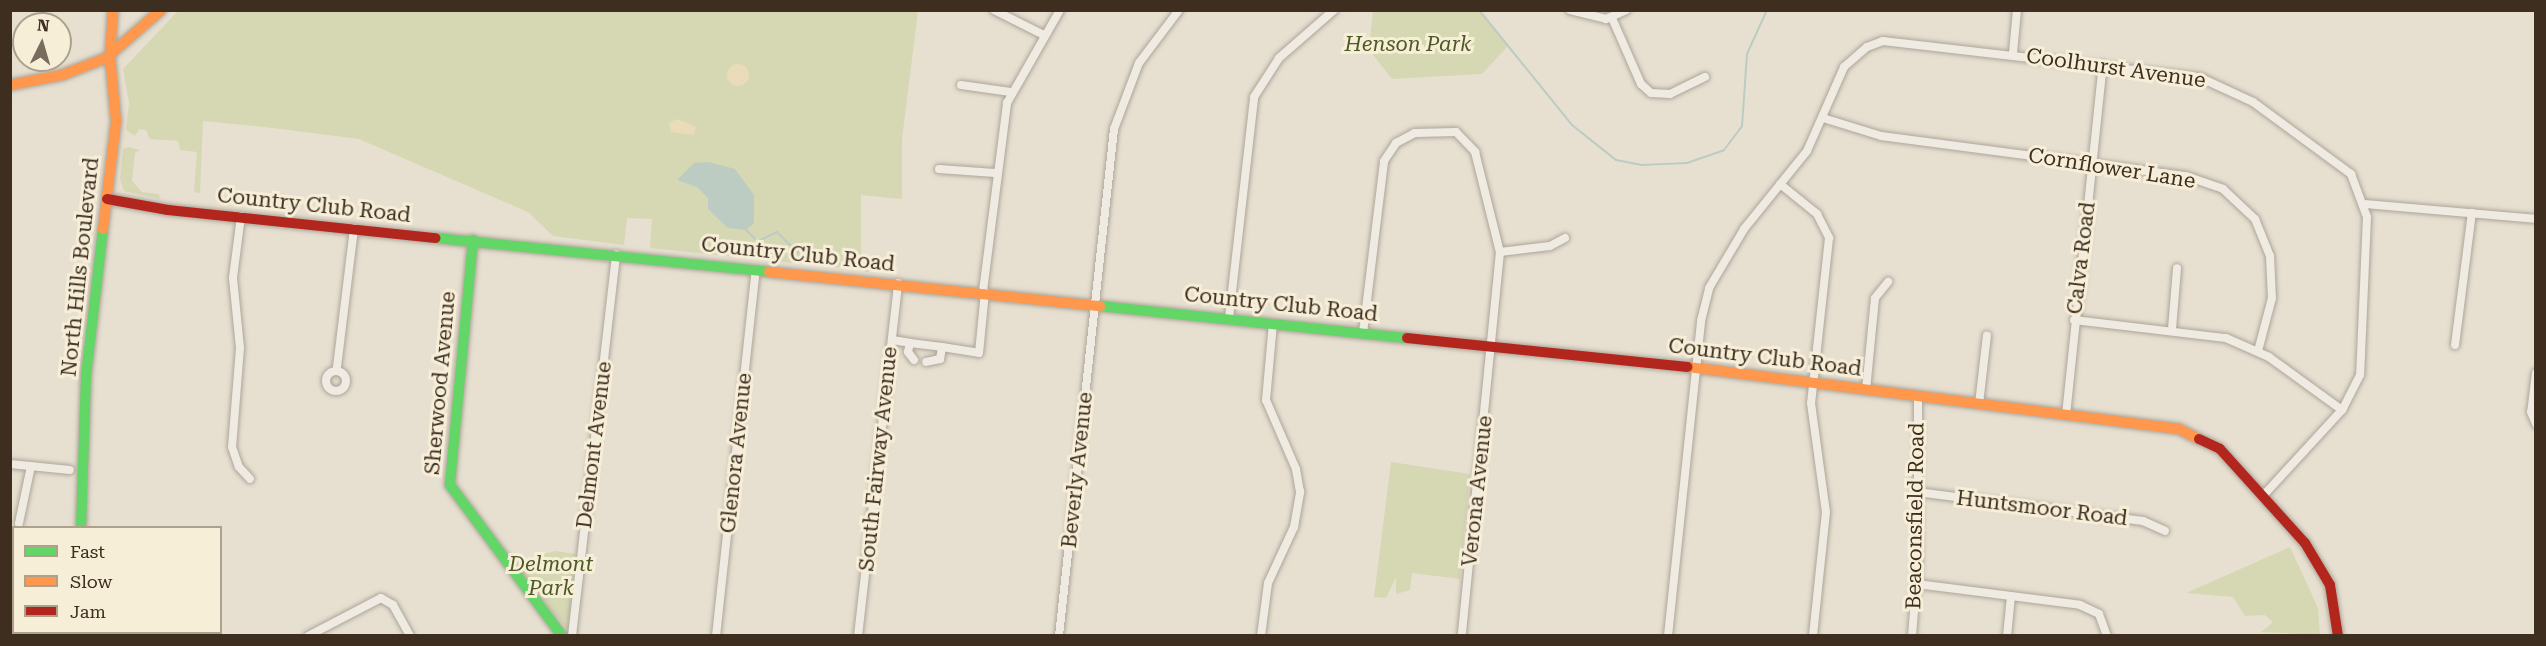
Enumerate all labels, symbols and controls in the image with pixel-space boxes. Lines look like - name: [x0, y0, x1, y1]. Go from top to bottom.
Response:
- north arrow: [12, 12, 72, 72]
- text: N: [36, 16, 50, 36]
- park label: Henson Park: [1345, 31, 1471, 57]
- street label: Coolhurst Avenue: [2025, 43, 2207, 93]
- street label: Cornflower Lane: [2027, 142, 2197, 194]
- street label: North Hills Boulevard: [56, 156, 104, 378]
- street label: Country Club Road: [216, 182, 412, 228]
- street label: Calva Road: [2062, 200, 2100, 316]
- street label: Country Club Road: [700, 231, 896, 277]
- street label: Country Club Road: [1183, 281, 1379, 327]
- street label: Sherwood Avenue: [419, 290, 461, 476]
- street label: Country Club Road: [1667, 333, 1863, 381]
- street label: South Fairway Avenue: [854, 345, 902, 573]
- street label: Delmont Avenue: [571, 360, 617, 530]
- street label: Glenora Avenue: [715, 372, 757, 534]
- street label: Beverly Avenue: [1056, 391, 1098, 549]
- street label: Verona Avenue: [1457, 414, 1497, 568]
- street label: Beaconsfield Road: [1901, 422, 1929, 610]
- street label: Huntsmoor Road: [1955, 485, 2129, 531]
- legend: [12, 526, 222, 634]
- text: Fast: [70, 541, 105, 562]
- park label: Delmont Park: [509, 551, 593, 601]
- text: Slow: [70, 571, 112, 592]
- text: Jam: [70, 601, 106, 622]

